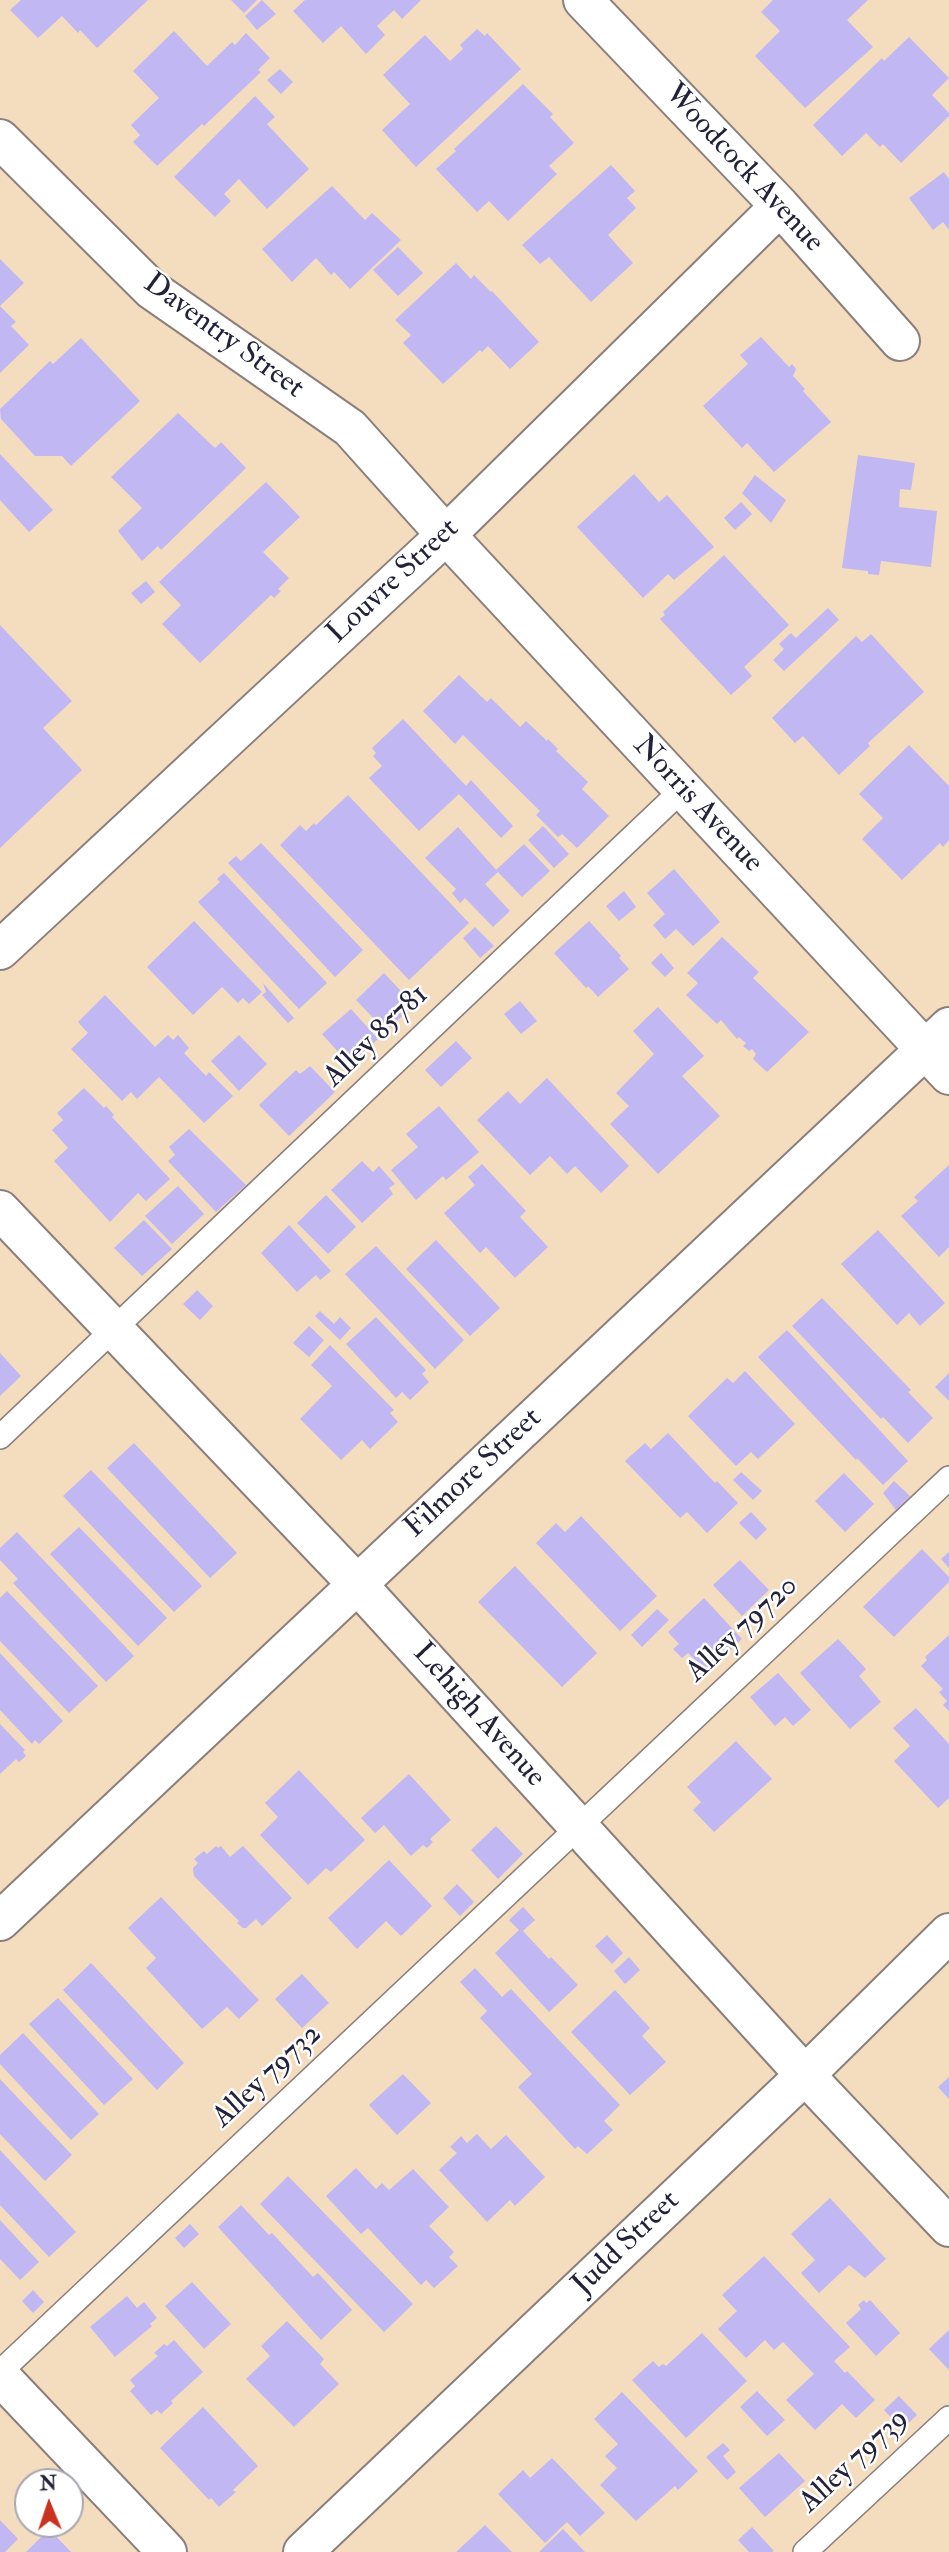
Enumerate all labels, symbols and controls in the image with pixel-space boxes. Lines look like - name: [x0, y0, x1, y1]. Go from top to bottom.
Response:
- street label: Woodcock Avenue: [656, 77, 830, 261]
- street label: Daventry Street: [136, 267, 310, 407]
- street label: Louvre Street: [321, 512, 467, 652]
- street label: Norris Avenue: [624, 729, 770, 881]
- street label: Alley 85781: [317, 978, 437, 1096]
- street label: Filmore Street: [398, 1401, 550, 1547]
- street label: Alley 79720: [680, 1569, 806, 1691]
- street label: Lehigh Avenue: [404, 1636, 552, 1796]
- street label: Alley 79732: [206, 2017, 330, 2137]
- street label: Judd Street: [566, 2184, 688, 2304]
- street label: Alley 79739: [793, 2402, 917, 2522]
- north arrow: [14, 2468, 84, 2538]
- text: N: [39, 2472, 57, 2496]

